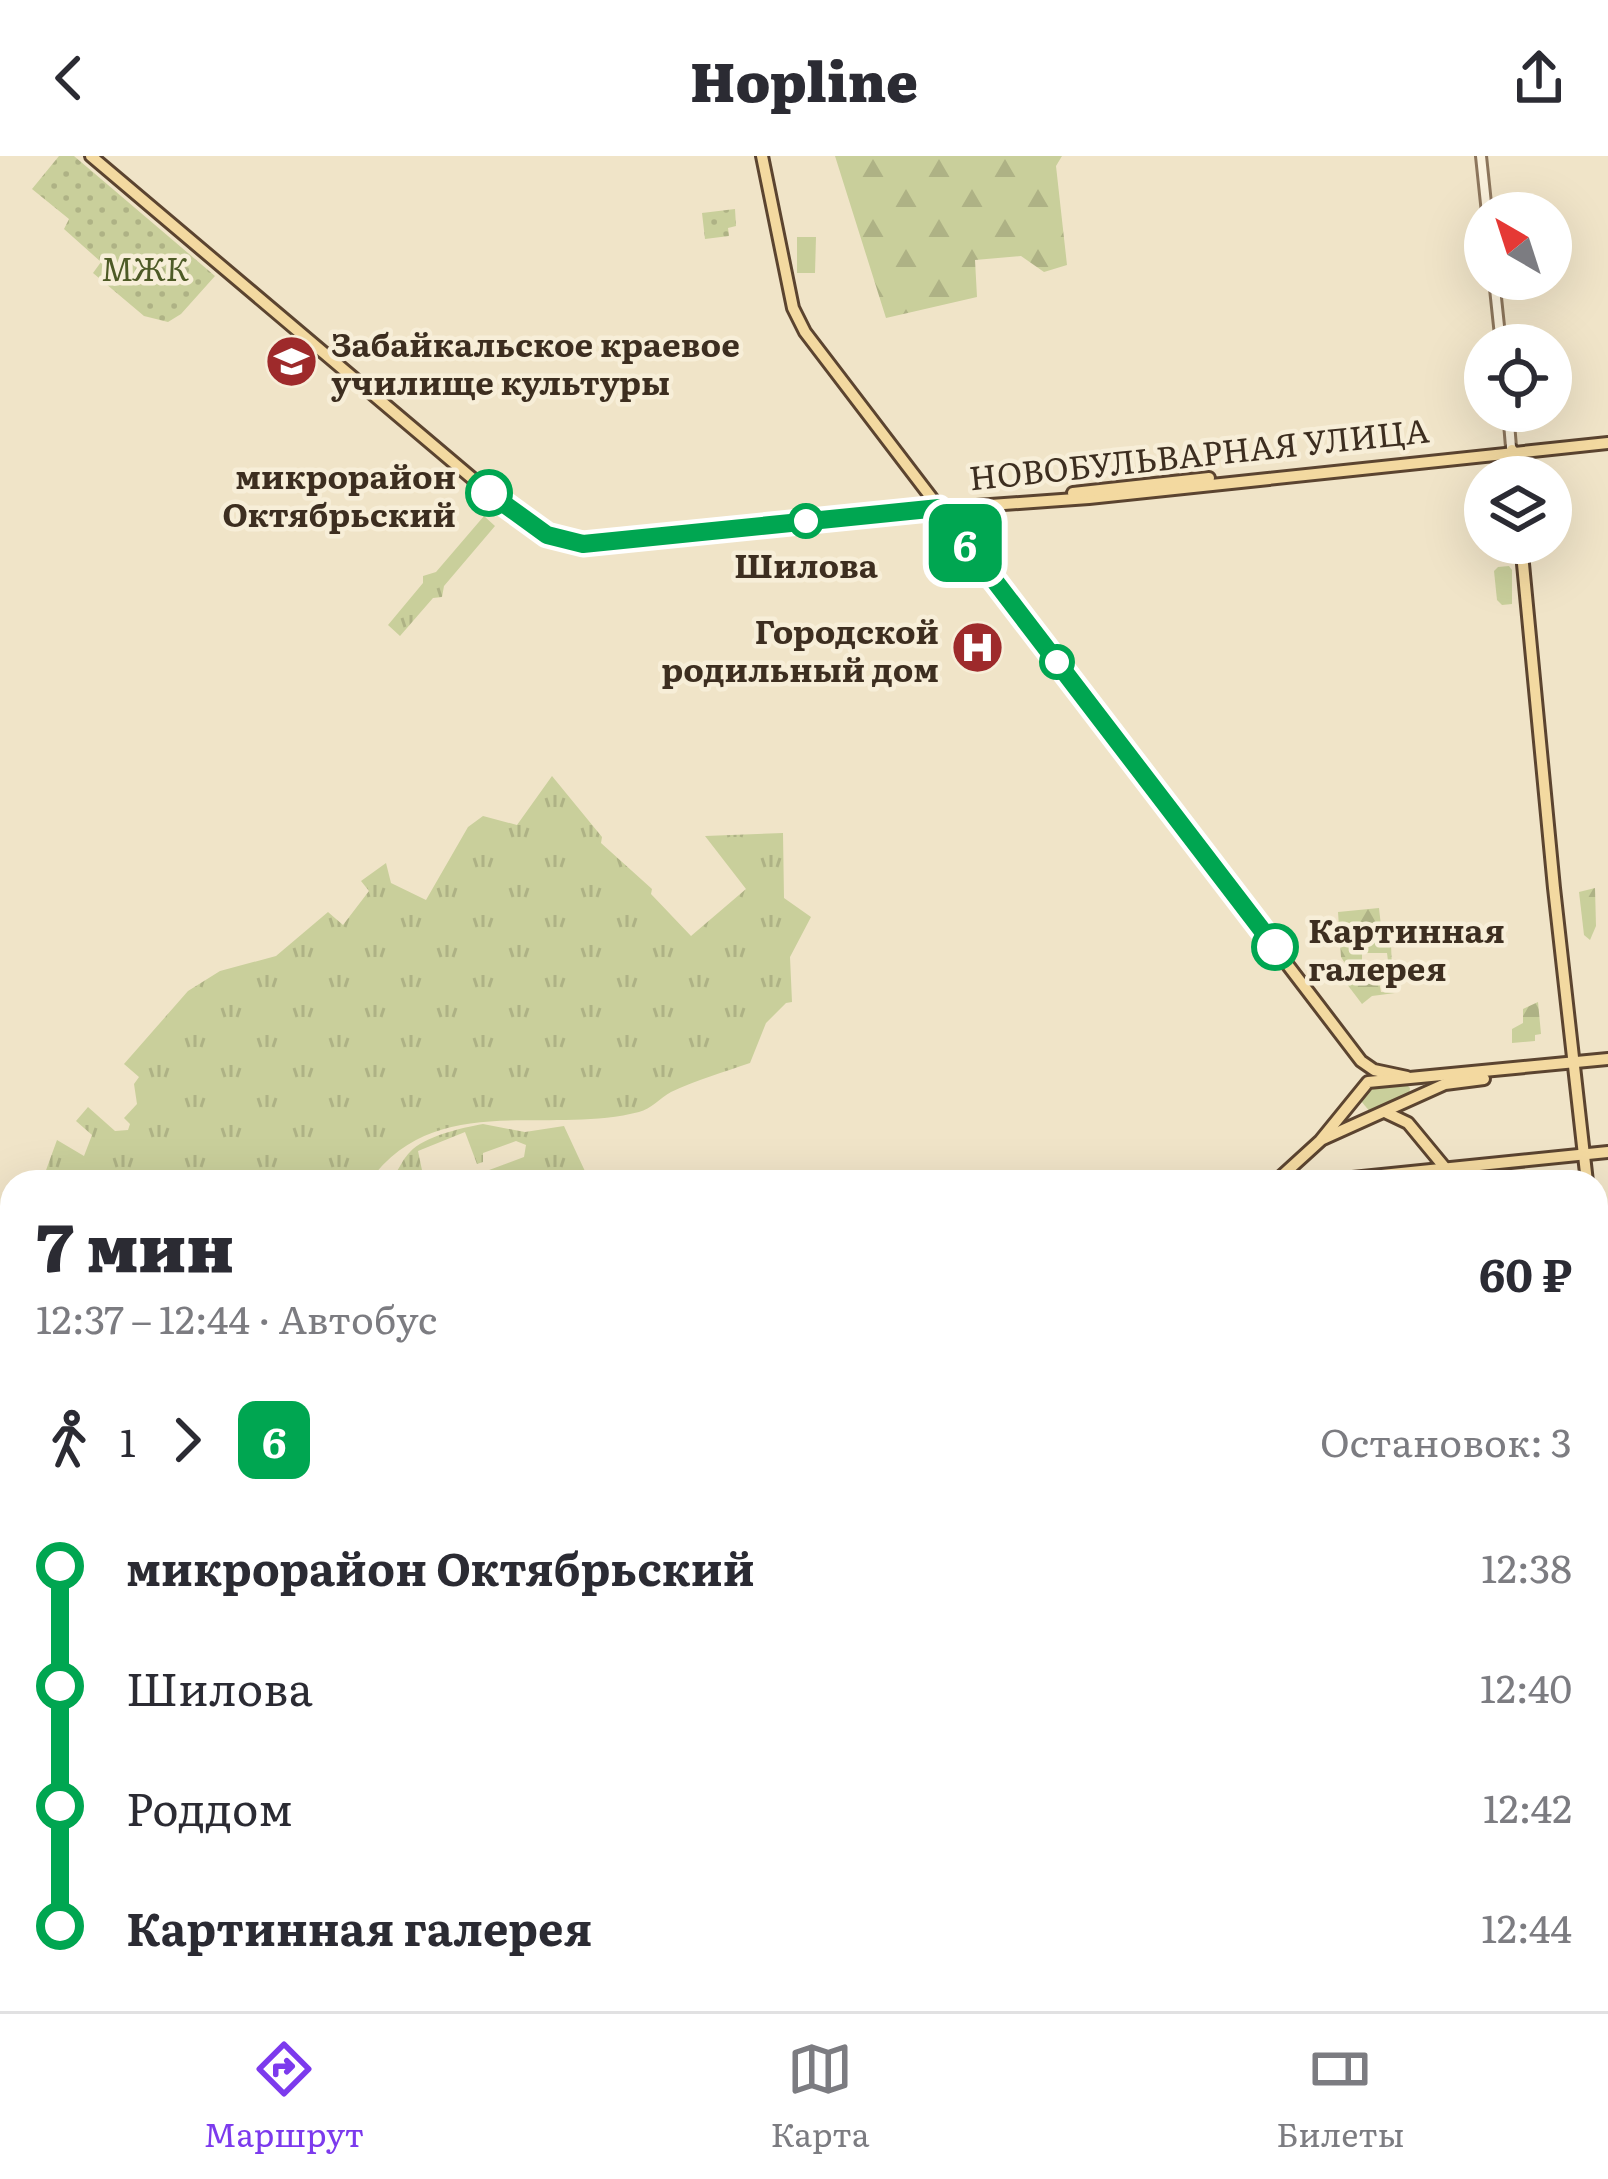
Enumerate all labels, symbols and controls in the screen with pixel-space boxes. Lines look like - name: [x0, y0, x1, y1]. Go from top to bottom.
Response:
- text: Hopline: [690, 38, 918, 119]
- icon: back: [36, 45, 102, 111]
- icon: share: [1506, 45, 1572, 111]
- north arrow: [1464, 192, 1572, 300]
- map controls: [1464, 192, 1572, 564]
- park label: МЖК: [101, 242, 189, 291]
- place label: Забайкальское краевое училище культуры: [331, 318, 740, 405]
- button: locate: [1464, 324, 1572, 432]
- school or university icon: Забайкальское краевое училище культуры: [264, 333, 320, 389]
- street label: НОВОБУЛЬВАРНАЯ УЛИЦА: [967, 403, 1431, 501]
- place label: микрорайон Октябрьский: [222, 450, 456, 537]
- button: layers: [1464, 456, 1572, 564]
- marker: микрорайон Октябрьский: [467, 471, 511, 515]
- line badge: 6: [926, 504, 1004, 582]
- marker: Шилова: [790, 505, 822, 537]
- text: 6: [953, 512, 977, 574]
- place label: Шилова: [734, 539, 879, 588]
- place label: Городской родильный дом: [661, 605, 939, 692]
- hospital icon: Городской родильный дом: [950, 620, 1006, 676]
- unlabelled marker: [1041, 646, 1073, 678]
- place label: Картинная галерея: [1308, 904, 1505, 991]
- marker: Картинная галерея: [1253, 925, 1297, 969]
- text: 7 мин: [36, 1194, 234, 1292]
- text: 60 ₽: [1479, 1239, 1572, 1306]
- text: 12:37 – 12:44 · Автобус: [36, 1288, 437, 1346]
- icon: walk: [36, 1407, 102, 1473]
- icon: forward: [154, 1407, 220, 1473]
- text: 6: [262, 1409, 286, 1471]
- text: 1: [120, 1411, 136, 1469]
- text: Остановок: 3: [1320, 1411, 1572, 1469]
- text: микрорайон Октябрьский: [126, 1533, 755, 1600]
- text: 12:38: [1481, 1537, 1572, 1595]
- text: Шилова: [126, 1653, 313, 1720]
- text: 12:40: [1480, 1657, 1572, 1715]
- text: Роддом: [126, 1773, 293, 1840]
- text: 12:42: [1483, 1777, 1572, 1835]
- text: Картинная галерея: [126, 1893, 592, 1960]
- text: 12:44: [1481, 1897, 1572, 1955]
- tab: Маршрут: [203, 2036, 364, 2157]
- tab: Карта: [771, 2036, 869, 2157]
- tab: Билеты: [1276, 2036, 1405, 2157]

